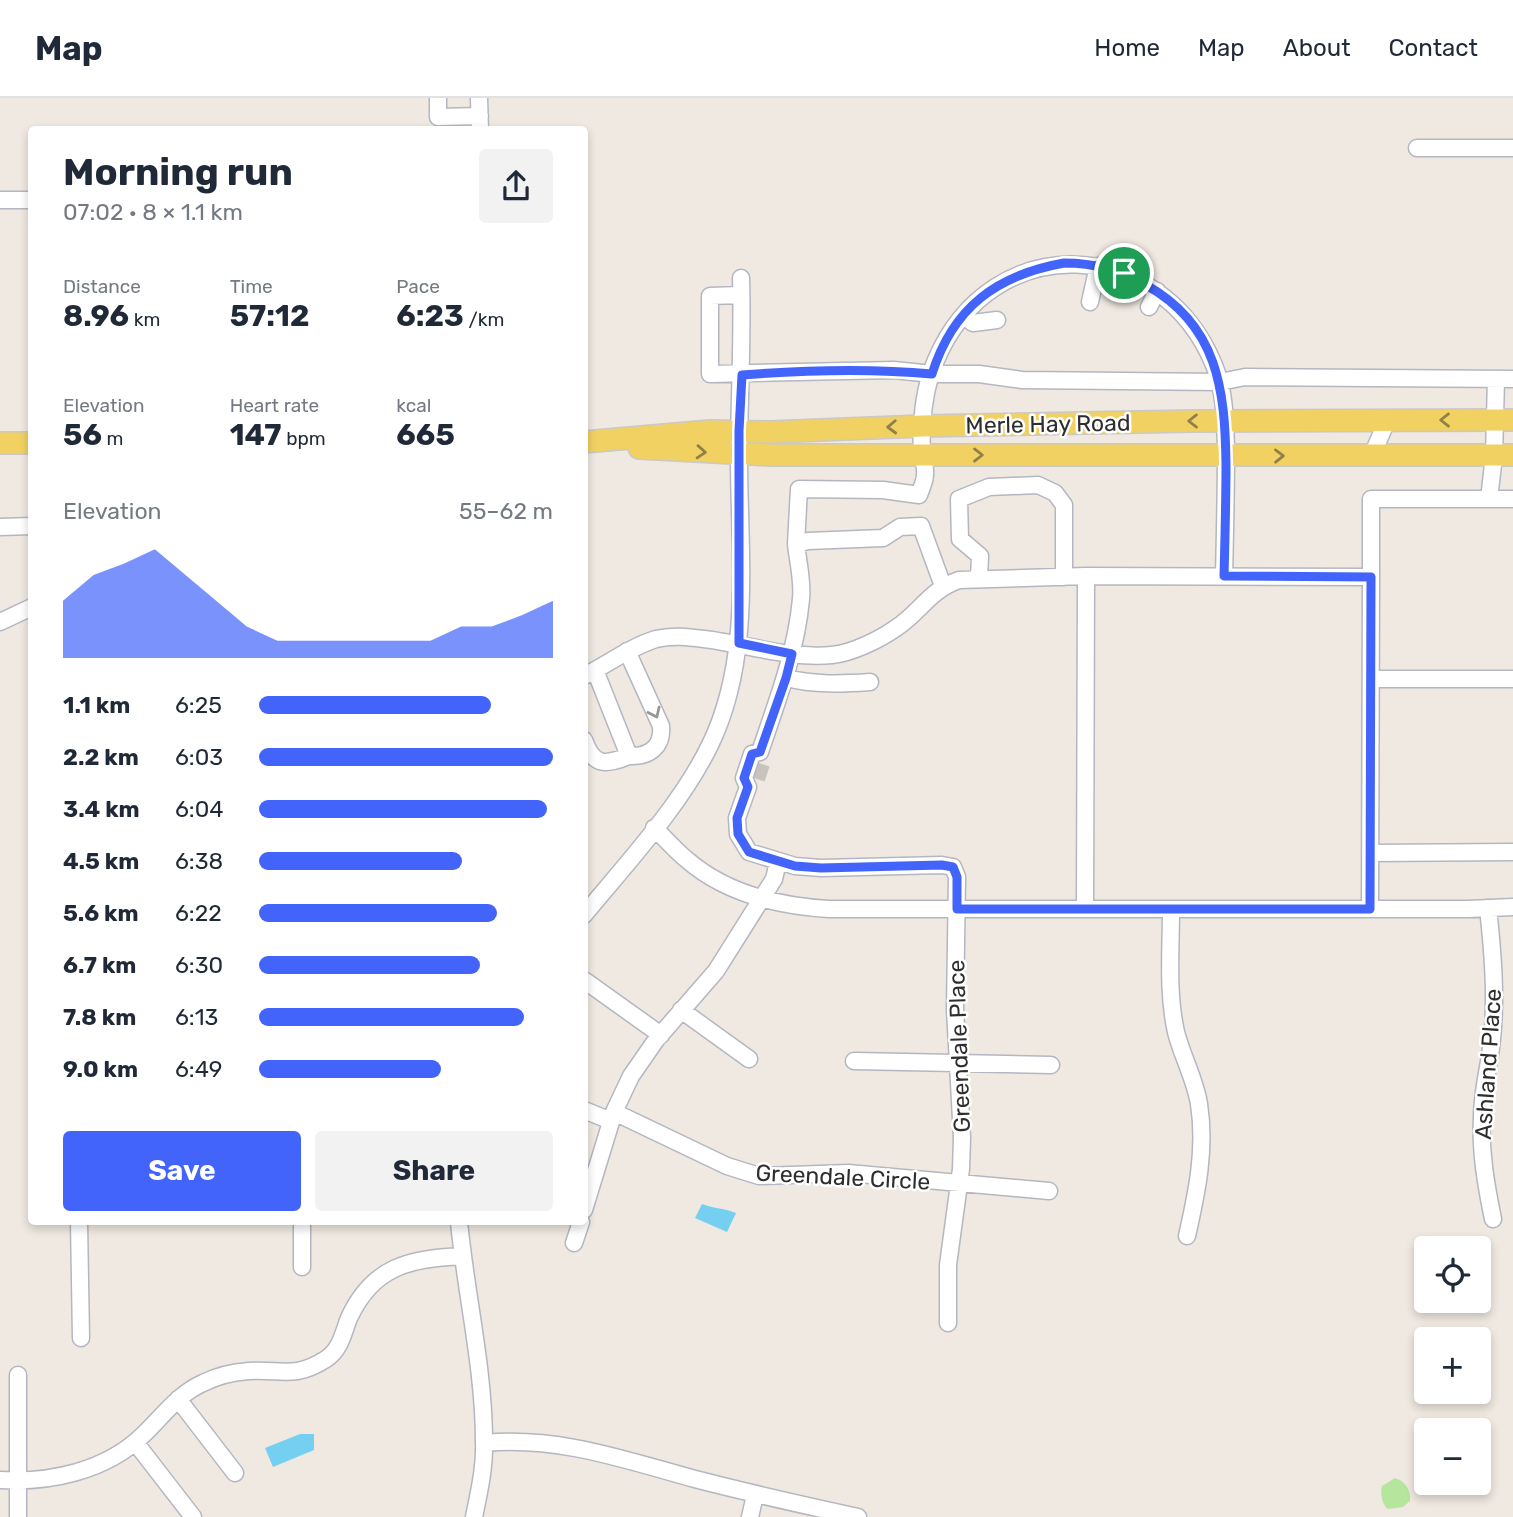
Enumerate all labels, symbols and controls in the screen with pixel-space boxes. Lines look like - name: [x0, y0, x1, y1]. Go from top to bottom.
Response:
- text: Map: [35, 29, 103, 68]
- text: Home: [1094, 34, 1160, 62]
- text: Map: [1198, 34, 1245, 62]
- text: About: [1283, 34, 1351, 62]
- text: Contact: [1389, 34, 1478, 62]
- text: Morning run: [63, 149, 293, 195]
- button: share: [479, 149, 553, 223]
- text: 07:02 · 8 × 1.1 km: [63, 198, 243, 226]
- pin: [1094, 243, 1154, 303]
- icon: arrive: [1105, 254, 1143, 292]
- text: Distance: [63, 275, 141, 298]
- text: Time: [230, 275, 273, 298]
- text: Pace: [396, 275, 440, 298]
- text: 8.96: [63, 298, 129, 334]
- text: 57:12: [230, 298, 309, 334]
- text: 6:23: [396, 298, 464, 334]
- text: km: [129, 308, 160, 331]
- text: /km: [464, 308, 504, 331]
- text: Elevation: [63, 394, 144, 417]
- text: Heart rate: [230, 394, 319, 417]
- text: kcal: [396, 394, 431, 417]
- street label: Merle Hay Road: [965, 409, 1131, 439]
- one-way arrow: [1439, 412, 1450, 428]
- one-way arrow: [1187, 413, 1198, 429]
- text: 56: [63, 417, 102, 453]
- text: 147: [230, 417, 282, 453]
- text: 665: [396, 417, 455, 453]
- one-way arrow: [886, 420, 897, 435]
- text: m: [102, 427, 123, 450]
- text: bpm: [282, 427, 326, 450]
- one-way arrow: [696, 444, 707, 459]
- one-way arrow: [973, 447, 984, 463]
- one-way arrow: [1274, 449, 1285, 464]
- text: Elevation: [63, 497, 162, 525]
- text: 55–62 m: [459, 497, 553, 525]
- text: 1.1 km: [63, 691, 130, 719]
- text: 6:25: [175, 691, 222, 719]
- one-way arrow: [647, 706, 661, 718]
- text: 2.2 km: [63, 743, 139, 771]
- text: 6:03: [175, 743, 223, 771]
- text: 3.4 km: [63, 795, 140, 823]
- text: 6:04: [175, 795, 224, 823]
- text: 4.5 km: [63, 847, 139, 875]
- text: 6:38: [175, 847, 223, 875]
- text: 5.6 km: [63, 899, 139, 927]
- text: 6:22: [175, 899, 222, 927]
- text: 6.7 km: [63, 951, 136, 979]
- text: 6:30: [175, 951, 223, 979]
- street label: Greendale Place: [942, 959, 976, 1133]
- street label: Ashland Place: [1469, 988, 1507, 1140]
- text: 7.8 km: [63, 1003, 136, 1031]
- text: 6:13: [175, 1003, 218, 1031]
- text: 9.0 km: [63, 1055, 138, 1083]
- text: 6:49: [175, 1055, 223, 1083]
- button: Save: [63, 1131, 301, 1211]
- button: Share: [315, 1131, 553, 1211]
- street label: Greendale Circle: [755, 1158, 931, 1196]
- map controls: [1414, 1236, 1491, 1495]
- button: locate: [1414, 1236, 1491, 1313]
- button: +: [1414, 1327, 1491, 1404]
- button: −: [1414, 1418, 1491, 1495]

